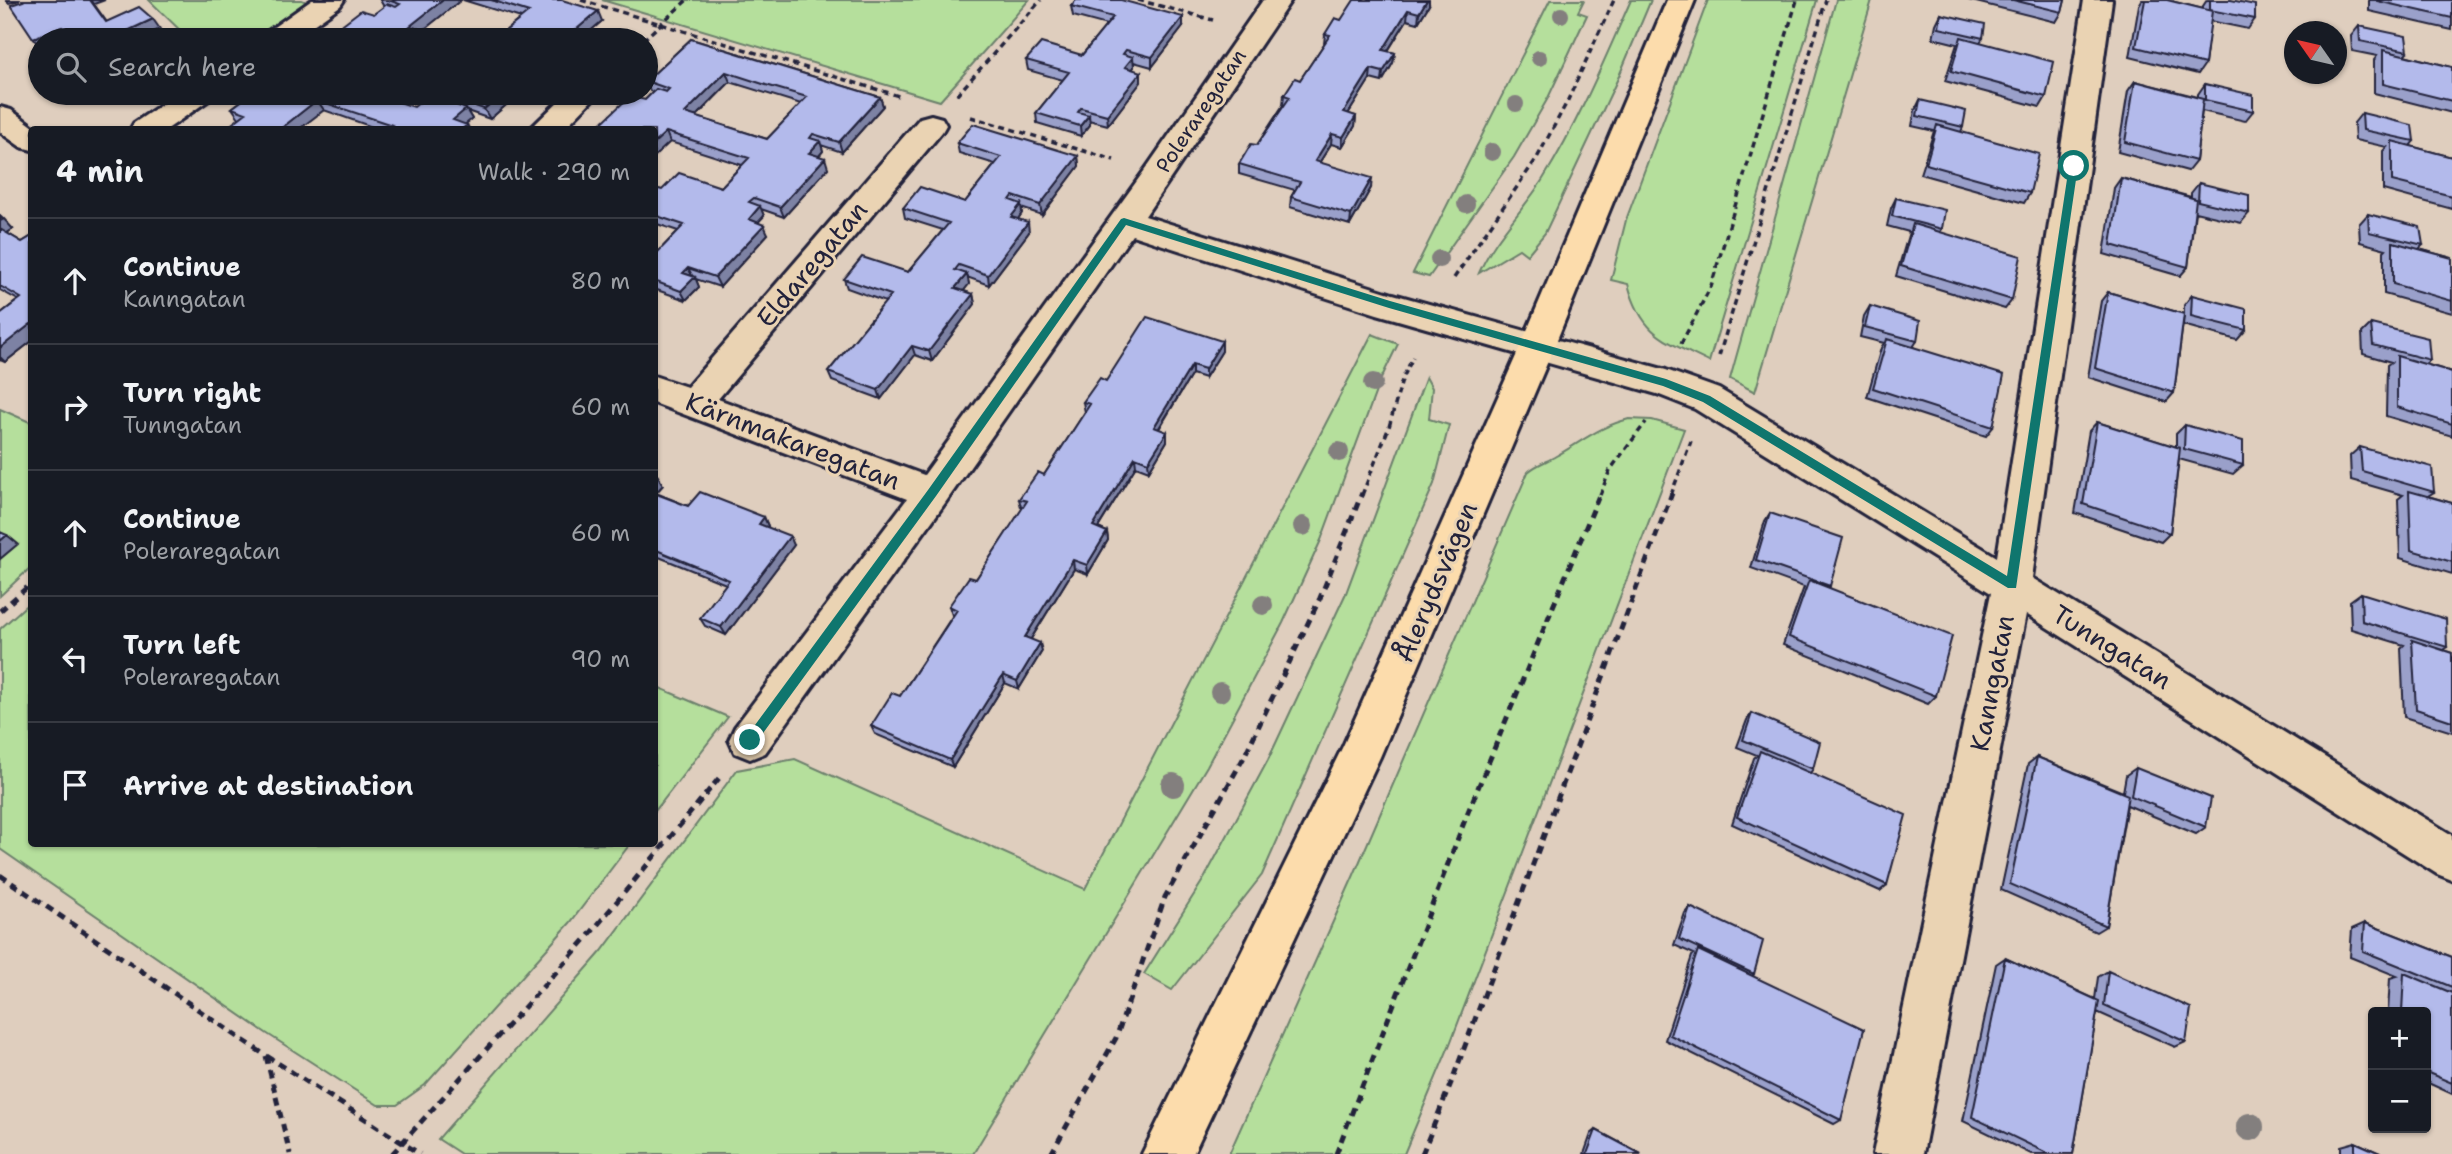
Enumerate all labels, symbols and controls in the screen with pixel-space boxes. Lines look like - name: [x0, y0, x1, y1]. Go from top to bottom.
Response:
- north arrow: [2284, 21, 2347, 84]
- search box: [28, 28, 658, 105]
- street label: Poleraregatan: [1149, 44, 1253, 178]
- icon: search: [52, 48, 90, 86]
- text: Search here: [108, 49, 257, 84]
- route start: [2058, 150, 2089, 181]
- text: 4 min: [56, 151, 143, 192]
- text: Walk · 290 m: [478, 157, 630, 187]
- street label: Eldaregatan: [748, 193, 875, 334]
- text: Continue: [123, 249, 241, 284]
- icon: ahead: [56, 262, 94, 300]
- text: 80 m: [571, 266, 630, 296]
- text: Kanngatan: [123, 284, 245, 314]
- text: Turn right: [123, 375, 261, 410]
- street label: Kärnmakaregatan: [681, 383, 906, 498]
- icon: right: [56, 388, 94, 426]
- text: 60 m: [571, 392, 630, 422]
- text: Tunngatan: [123, 410, 242, 440]
- street label: Ålerydsvägen: [1386, 496, 1485, 667]
- text: Continue: [123, 501, 241, 536]
- icon: ahead: [56, 514, 94, 552]
- text: 60 m: [571, 518, 630, 548]
- text: Poleraregatan: [123, 536, 280, 566]
- street label: Tunngatan: [2046, 596, 2178, 697]
- street label: Kanngatan: [1961, 612, 2022, 754]
- text: Turn left: [123, 627, 240, 662]
- icon: left: [56, 640, 94, 678]
- text: 90 m: [570, 644, 630, 674]
- text: Poleraregatan: [123, 662, 280, 692]
- route end: [734, 724, 765, 755]
- icon: arrive: [56, 766, 94, 804]
- text: Arrive at destination: [123, 768, 413, 803]
- map controls: [2368, 1007, 2431, 1133]
- button: +: [2368, 1007, 2431, 1070]
- button: −: [2368, 1070, 2431, 1133]

